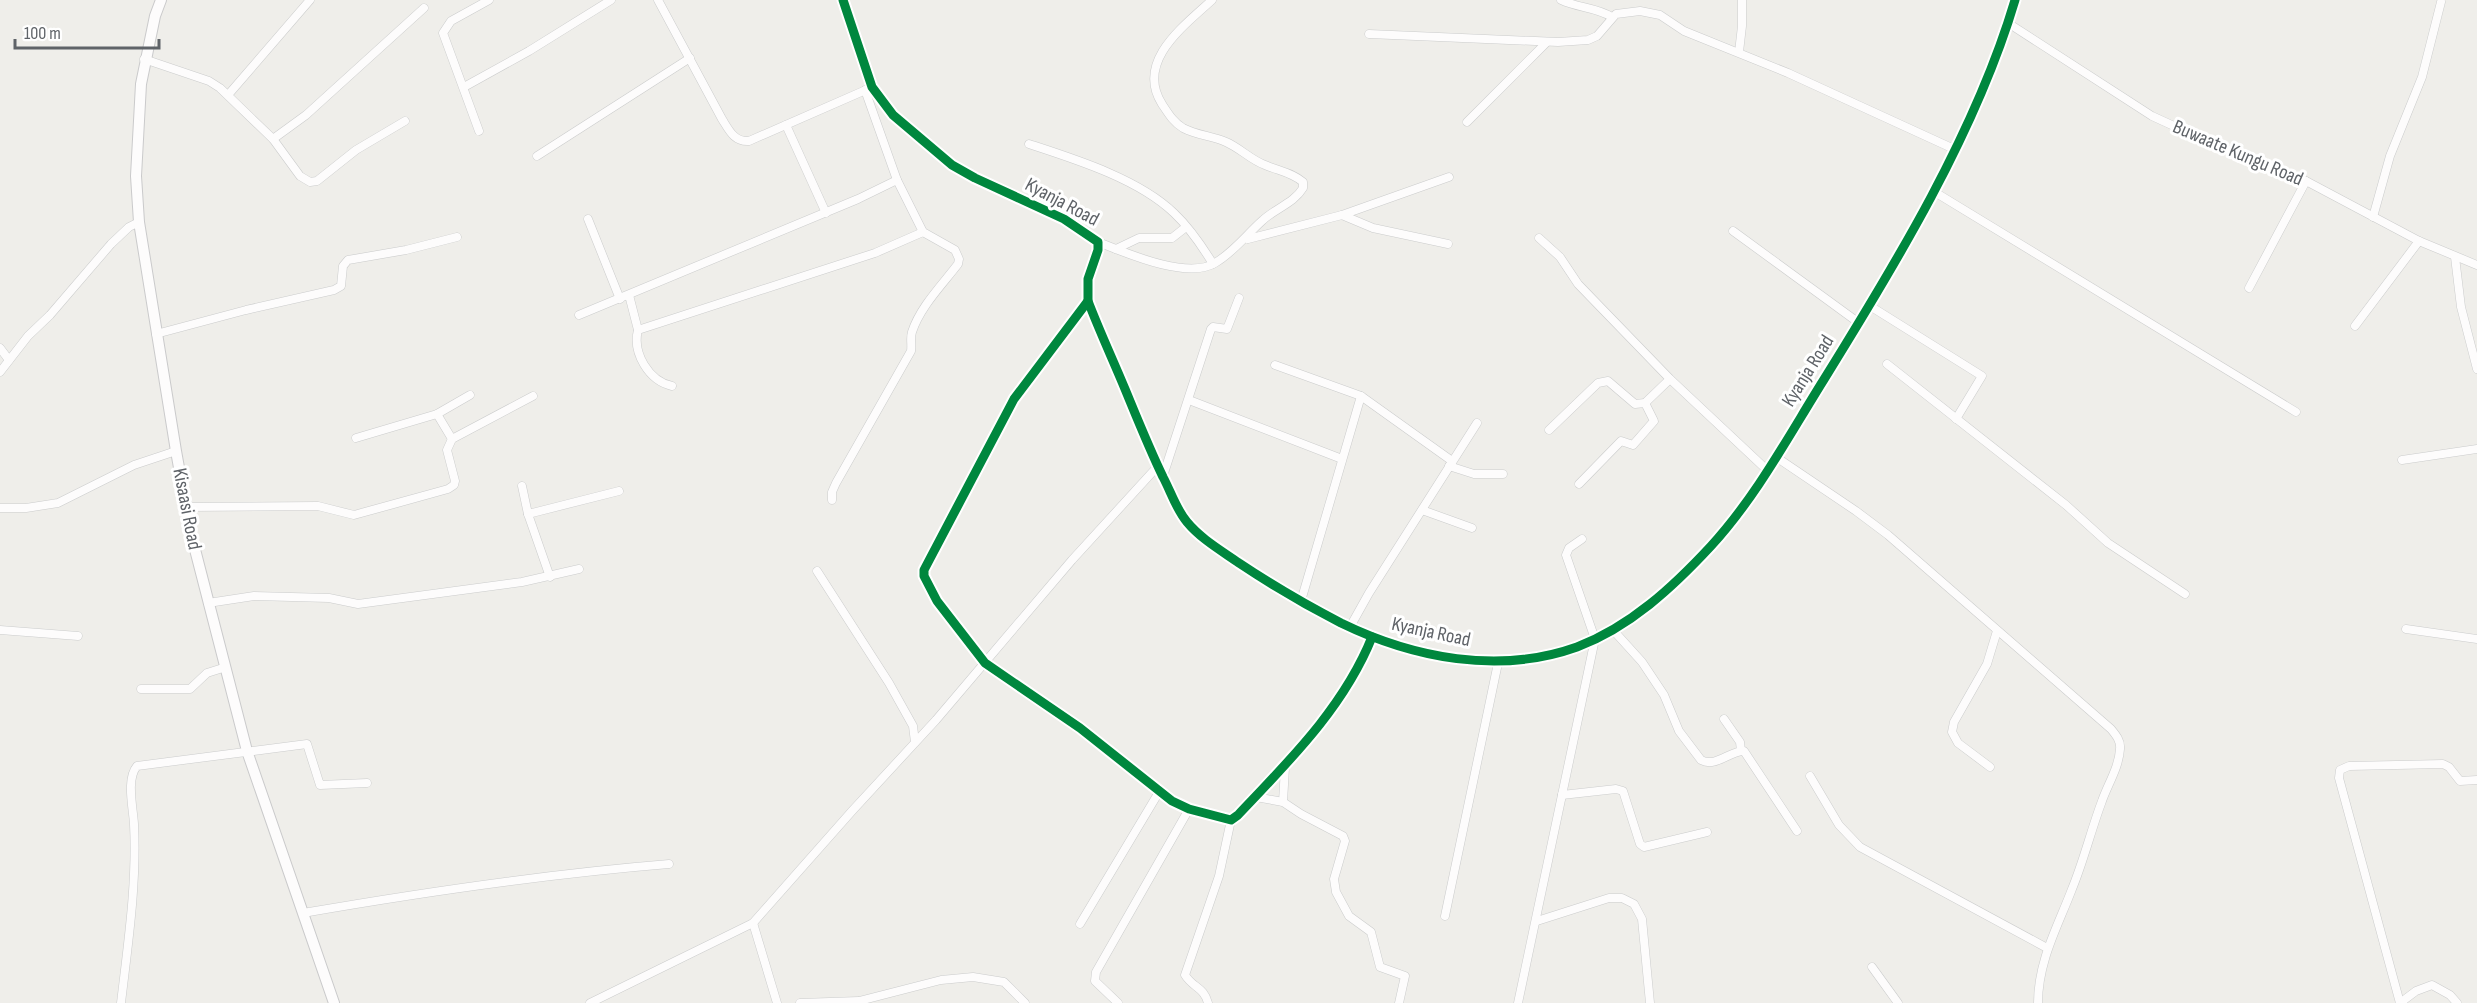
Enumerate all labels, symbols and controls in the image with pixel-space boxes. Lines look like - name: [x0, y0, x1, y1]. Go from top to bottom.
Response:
- scale bar: [15, 12, 159, 50]
- text: 100 m: [24, 23, 61, 44]
- street label: Buwaate Kungu Road: [2169, 115, 2307, 191]
- street label: Kyanja Road: [1021, 173, 1103, 231]
- street label: Kyanja Road: [1777, 331, 1839, 411]
- street label: Kisaasi Road: [167, 466, 207, 552]
- street label: Kyanja Road: [1389, 612, 1473, 652]

